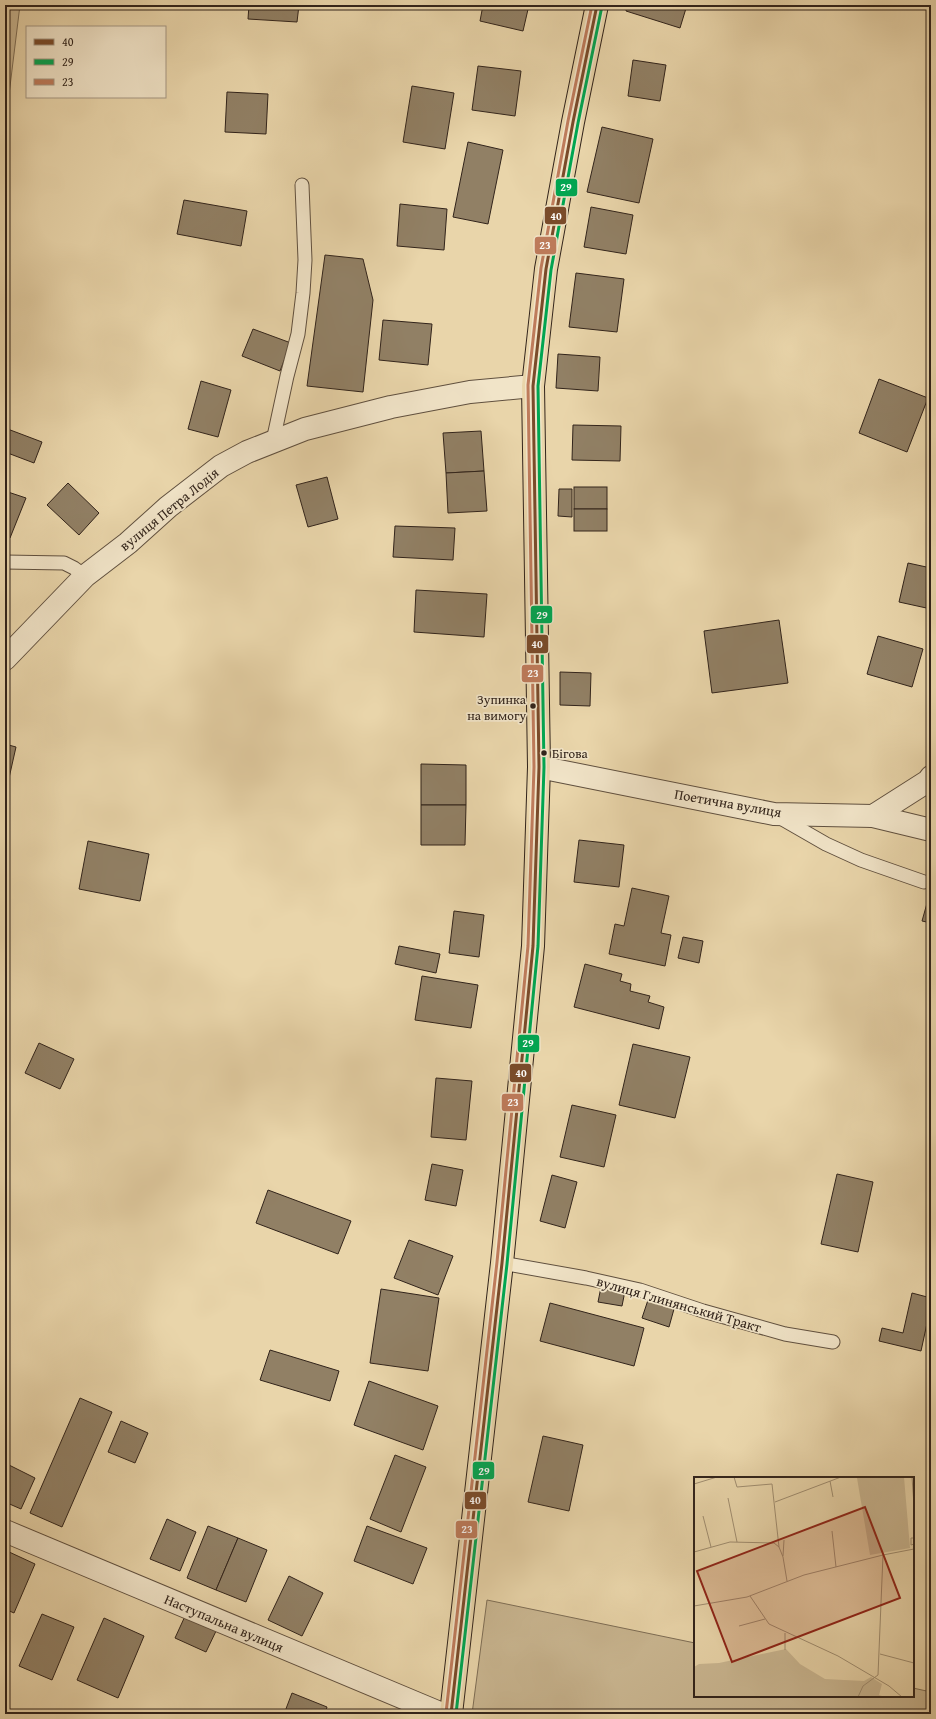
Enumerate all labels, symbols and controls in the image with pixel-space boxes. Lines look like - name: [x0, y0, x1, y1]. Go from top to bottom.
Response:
- legend: [26, 26, 166, 98]
- text: 40: [62, 33, 74, 50]
- text: 29: [62, 53, 74, 70]
- text: 23: [62, 73, 74, 90]
- line badge: 29: [555, 178, 578, 197]
- text: 29: [560, 179, 572, 195]
- line badge: 40: [544, 206, 567, 225]
- text: 40: [550, 208, 562, 224]
- line badge: 23: [534, 236, 557, 255]
- text: 23: [539, 237, 551, 253]
- street label: вулиця Петра Лодія: [115, 463, 223, 555]
- line badge: 29: [530, 605, 553, 624]
- text: 29: [536, 607, 548, 623]
- line badge: 40: [526, 634, 549, 654]
- text: 40: [531, 636, 543, 652]
- line badge: 23: [521, 664, 544, 683]
- text: 23: [527, 665, 539, 681]
- place label: Зупинка на вимогу: [467, 690, 527, 725]
- marker: Зупинка на вимогу: [528, 701, 538, 711]
- place label: Бігова: [552, 744, 588, 763]
- marker: Бігова: [539, 748, 549, 758]
- street label: Поетична вулиця: [673, 784, 783, 822]
- line badge: 29: [517, 1034, 540, 1053]
- text: 29: [522, 1035, 534, 1051]
- line badge: 40: [509, 1063, 532, 1083]
- text: 40: [515, 1065, 527, 1081]
- line badge: 23: [501, 1093, 524, 1112]
- text: 23: [507, 1094, 519, 1110]
- street label: вулиця Глинянський Тракт: [594, 1271, 764, 1337]
- line badge: 29: [472, 1461, 495, 1480]
- text: 29: [478, 1463, 490, 1479]
- inset map: [694, 1477, 914, 1697]
- line badge: 40: [464, 1491, 487, 1510]
- text: 40: [469, 1492, 481, 1508]
- line badge: 23: [455, 1520, 478, 1539]
- text: 23: [461, 1521, 473, 1537]
- street label: Наступальна вулиця: [161, 1589, 287, 1657]

